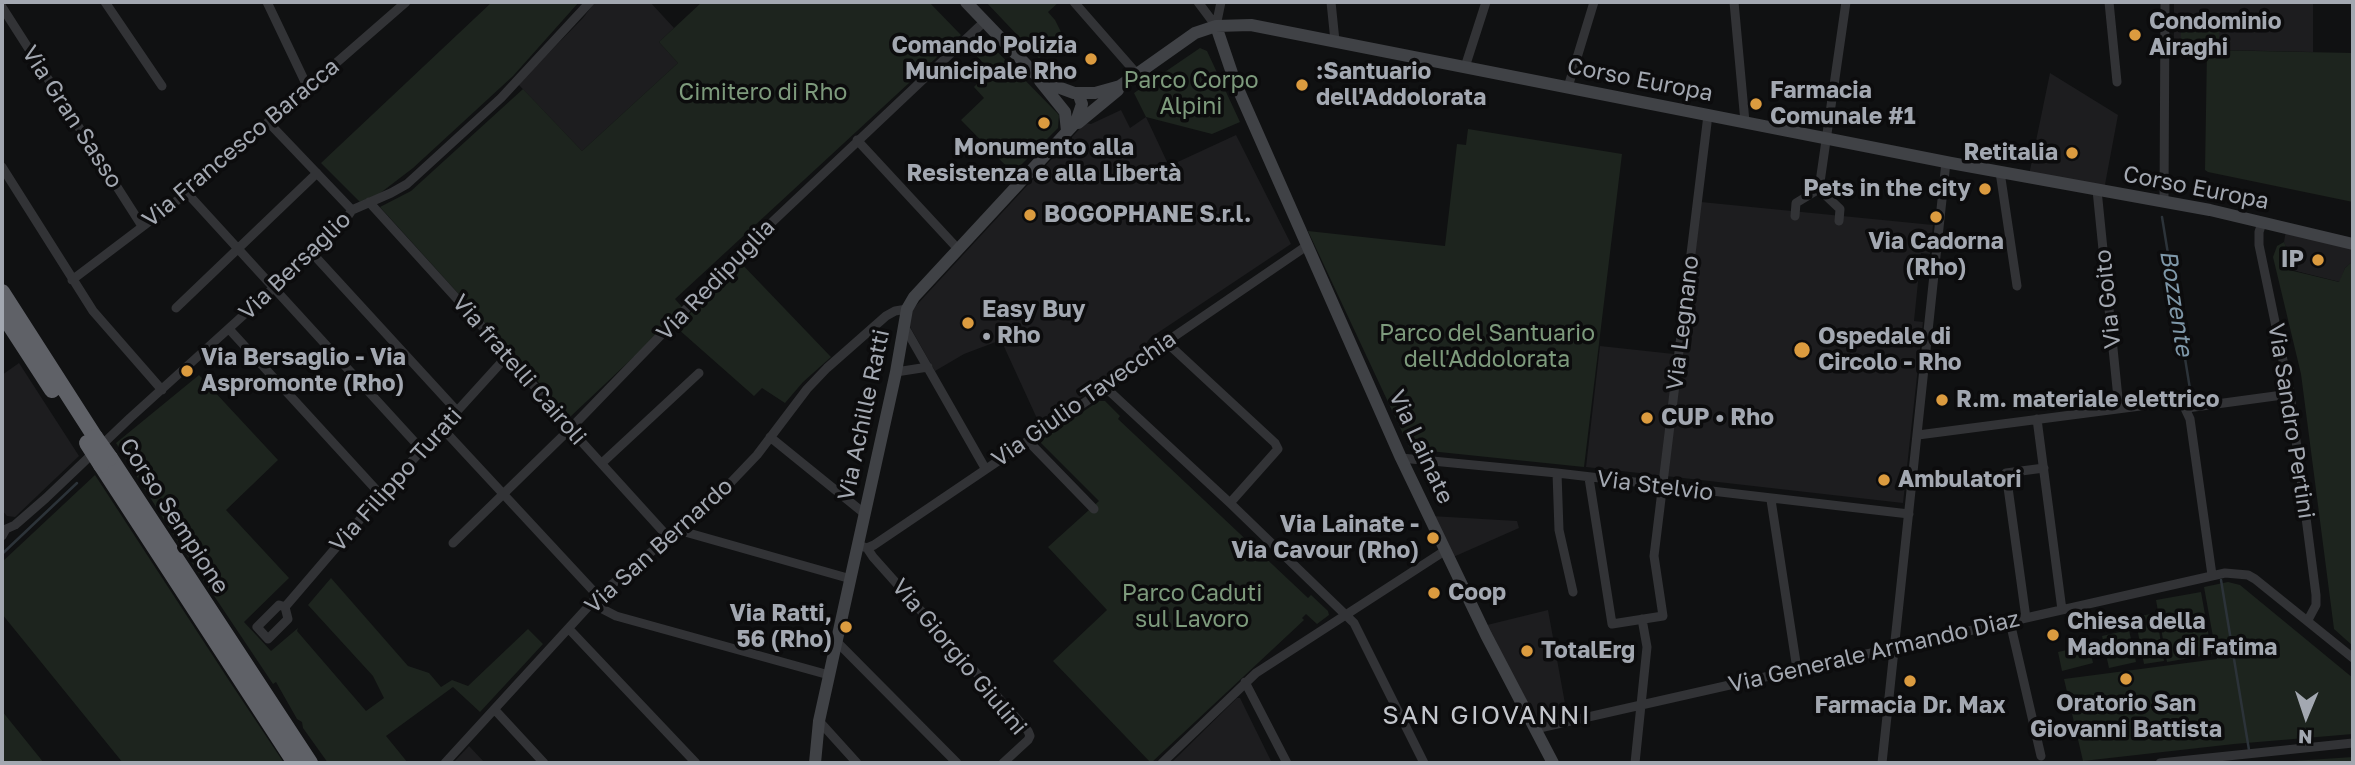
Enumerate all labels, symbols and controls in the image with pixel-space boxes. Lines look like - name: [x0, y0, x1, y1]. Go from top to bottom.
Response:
- place label: Condominio Airaghi: [2149, 8, 2281, 62]
- marker: Condominio Airaghi: [2127, 27, 2143, 43]
- place label: Comando Polizia Municipale Rho: [891, 32, 1077, 86]
- street label: Via Gran Sasso: [16, 41, 128, 193]
- marker: Comando Polizia Municipale Rho: [1083, 51, 1099, 67]
- street label: Corso Europa: [1565, 52, 1715, 108]
- street label: Via Francesco Baracca: [137, 53, 345, 233]
- place label: :Santuario dell'Addolorata: [1316, 58, 1486, 112]
- park label: Parco Corpo Alpini: [1123, 67, 1259, 121]
- marker: :Santuario dell'Addolorata: [1294, 77, 1310, 93]
- place label: Farmacia Comunale #1: [1770, 77, 1916, 131]
- park label: Cimitero di Rho: [679, 79, 847, 107]
- marker: Farmacia Comunale #1: [1748, 96, 1764, 112]
- marker: Monumento alla Resistenza e alla Libertà: [1036, 115, 1052, 131]
- place label: Monumento alla Resistenza e alla Libertà: [907, 134, 1181, 188]
- place label: Retitalia: [1964, 139, 2058, 167]
- marker: Retitalia: [2064, 145, 2080, 161]
- street label: Corso Europa: [2121, 160, 2271, 216]
- place label: Pets in the city: [1803, 175, 1971, 203]
- marker: Pets in the city: [1977, 181, 1993, 197]
- place label: BOGOPHANE S.r.l.: [1044, 201, 1251, 229]
- street label: Via Bersaglio: [233, 206, 357, 326]
- marker: BOGOPHANE S.r.l.: [1022, 207, 1038, 223]
- marker: Via Cadorna (Rho): [1928, 209, 1944, 225]
- street label: Via Redipuglia: [651, 214, 781, 346]
- place label: Via Cadorna (Rho): [1868, 228, 2004, 282]
- place label: IP: [2281, 246, 2304, 274]
- street label: Via Goito: [2089, 248, 2127, 350]
- water label: Bozzente: [2153, 248, 2199, 358]
- marker: IP: [2310, 252, 2326, 268]
- street label: Via Legnano: [1661, 254, 1705, 392]
- street label: Via fratelli Cairoli: [446, 289, 592, 451]
- place label: Easy Buy • Rho: [982, 296, 1086, 350]
- marker: Easy Buy • Rho: [960, 315, 976, 331]
- park label: Parco del Santuario dell'Addolorata: [1379, 320, 1595, 374]
- street label: Via Sandro Pertini: [2262, 321, 2320, 521]
- place label: Ospedale di Circolo - Rho: [1818, 323, 1962, 377]
- street label: Via Giulio Tavecchia: [987, 325, 1181, 473]
- street label: Via Achille Ratti: [832, 327, 896, 503]
- marker: Ospedale di Circolo - Rho: [1792, 340, 1812, 360]
- place label: Via Bersaglio - Via Aspromonte (Rho): [201, 344, 406, 398]
- marker: Via Bersaglio - Via Aspromonte (Rho): [179, 363, 195, 379]
- street label: Via Lainate: [1383, 386, 1459, 508]
- place label: R.m. materiale elettrico: [1956, 386, 2219, 414]
- marker: R.m. materiale elettrico: [1934, 392, 1950, 408]
- street label: Via Filippo Turati: [324, 402, 468, 558]
- place label: CUP • Rho: [1661, 404, 1774, 432]
- marker: CUP • Rho: [1639, 410, 1655, 426]
- street label: Corso Sempione: [113, 433, 235, 599]
- street label: Via Stelvio: [1595, 465, 1715, 507]
- place label: Ambulatori: [1898, 466, 2022, 494]
- street label: Via San Bernardo: [579, 472, 739, 620]
- marker: Ambulatori: [1876, 472, 1892, 488]
- place label: Via Lainate - Via Cavour (Rho): [1231, 511, 1419, 565]
- marker: Via Lainate - Via Cavour (Rho): [1425, 530, 1441, 546]
- street label: Via Giorgio Giulini: [886, 573, 1032, 741]
- place label: Coop: [1448, 579, 1506, 607]
- park label: Parco Caduti sul Lavoro: [1122, 580, 1262, 634]
- marker: Coop: [1426, 585, 1442, 601]
- place label: Via Ratti, 56 (Rho): [729, 600, 832, 654]
- street label: Via Generale Armando Diaz: [1726, 605, 2022, 699]
- place label: Chiesa della Madonna di Fatima: [2067, 608, 2277, 662]
- marker: Via Ratti, 56 (Rho): [838, 619, 854, 635]
- marker: Chiesa della Madonna di Fatima: [2045, 627, 2061, 643]
- place label: TotalErg: [1541, 637, 1635, 665]
- marker: TotalErg: [1519, 643, 1535, 659]
- marker: Oratorio San Giovanni Battista: [2118, 671, 2134, 687]
- marker: Farmacia Dr. Max: [1902, 673, 1918, 689]
- north arrow: [2271, 681, 2341, 751]
- place label: Oratorio San Giovanni Battista: [2030, 690, 2222, 744]
- place label: Farmacia Dr. Max: [1815, 692, 2005, 720]
- district label: SAN GIOVANNI: [1384, 700, 1590, 732]
- text: N: [2298, 726, 2313, 749]

